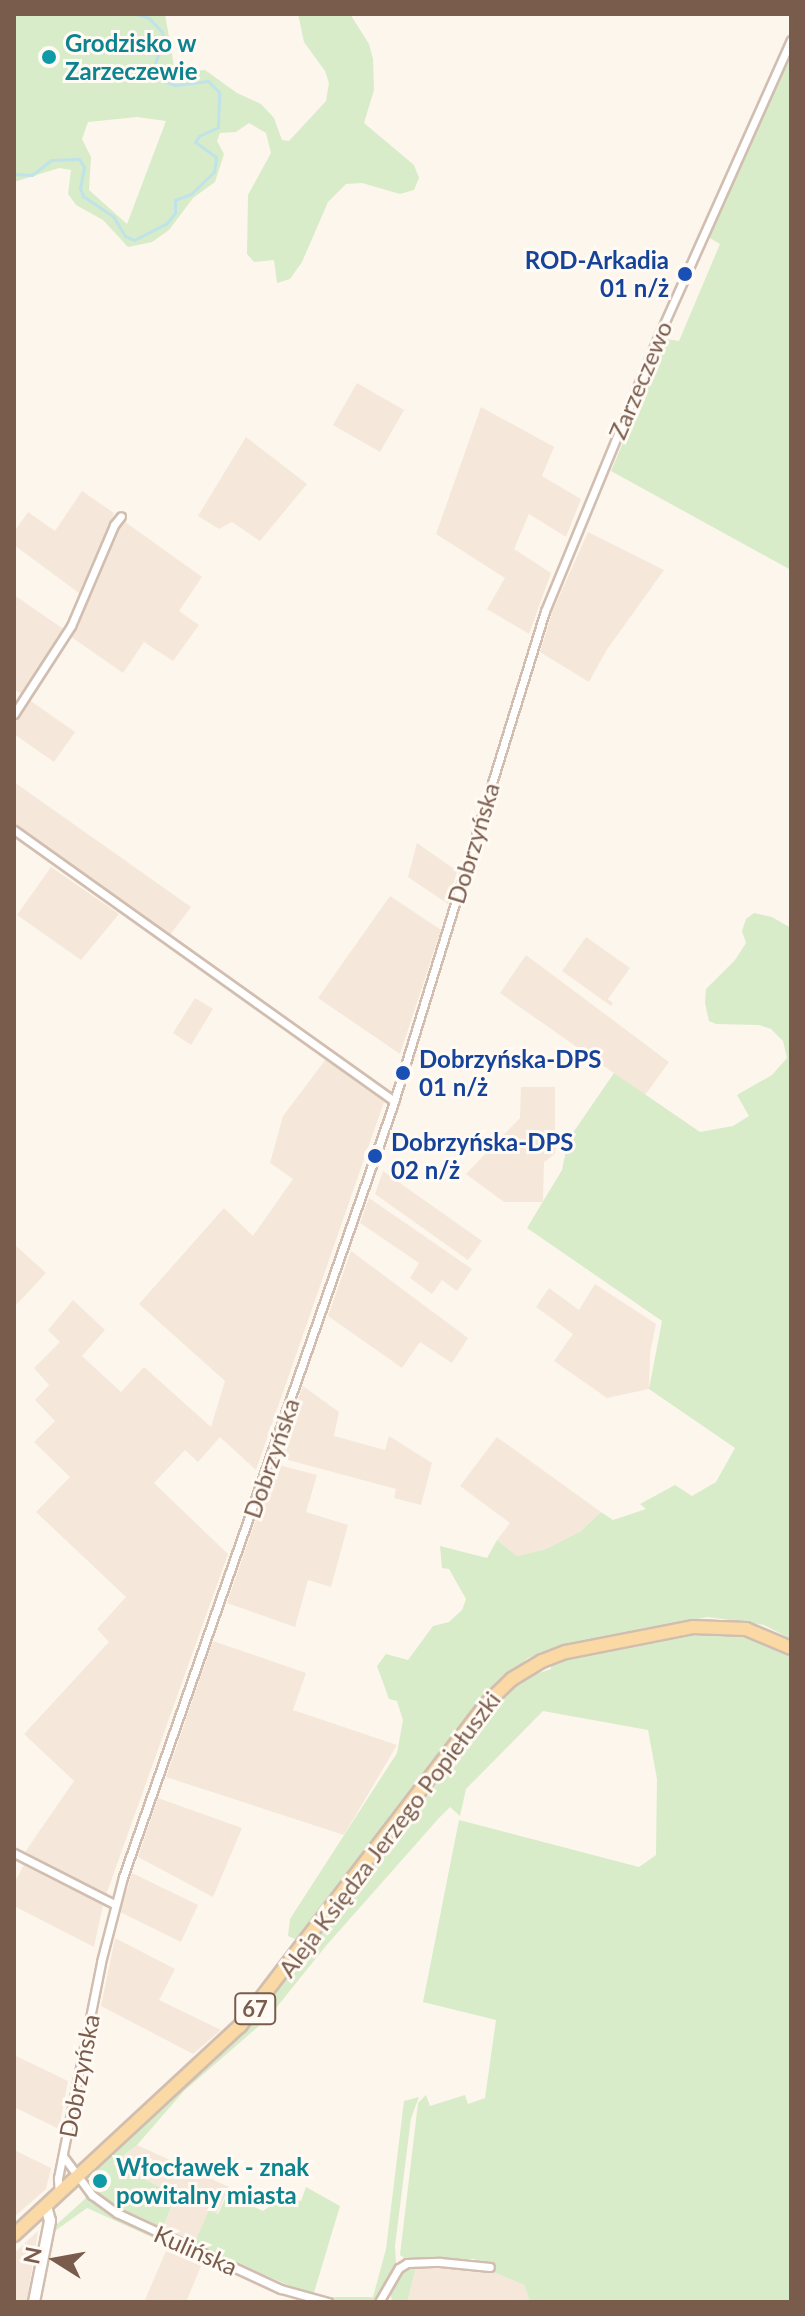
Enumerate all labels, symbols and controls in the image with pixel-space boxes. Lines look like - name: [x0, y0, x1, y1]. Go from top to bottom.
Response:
- place label: Grodzisko w Zarzeczewie: [65, 29, 197, 85]
- marker: Grodzisko w Zarzeczewie: [40, 48, 58, 66]
- place label: ROD-Arkadia 01 n/ż: [525, 246, 669, 302]
- marker: ROD-Arkadia 01 n/ż: [676, 265, 694, 283]
- street label: Zarzeczewo: [602, 317, 678, 443]
- street label: Dobrzyńska: [441, 779, 505, 907]
- place label: Dobrzyńska-DPS 01 n/ż: [419, 1045, 601, 1101]
- marker: Dobrzyńska-DPS 01 n/ż: [394, 1064, 412, 1082]
- place label: Dobrzyńska-DPS 02 n/ż: [391, 1128, 573, 1184]
- marker: Dobrzyńska-DPS 02 n/ż: [366, 1147, 384, 1165]
- street label: Dobrzyńska: [237, 1394, 305, 1522]
- street label: Aleja Księdza Jerzego Popiełuszki: [272, 1685, 506, 1983]
- road number: 67: [233, 1991, 277, 2027]
- street label: Dobrzyńska: [53, 2012, 105, 2140]
- place label: Włocławek - znak powitalny miasta: [116, 2153, 309, 2209]
- marker: Włocławek - znak powitalny miasta: [91, 2172, 109, 2190]
- street label: Kulińska: [150, 2219, 242, 2281]
- north arrow: [16, 2220, 96, 2300]
- text: N: [17, 2244, 47, 2266]

